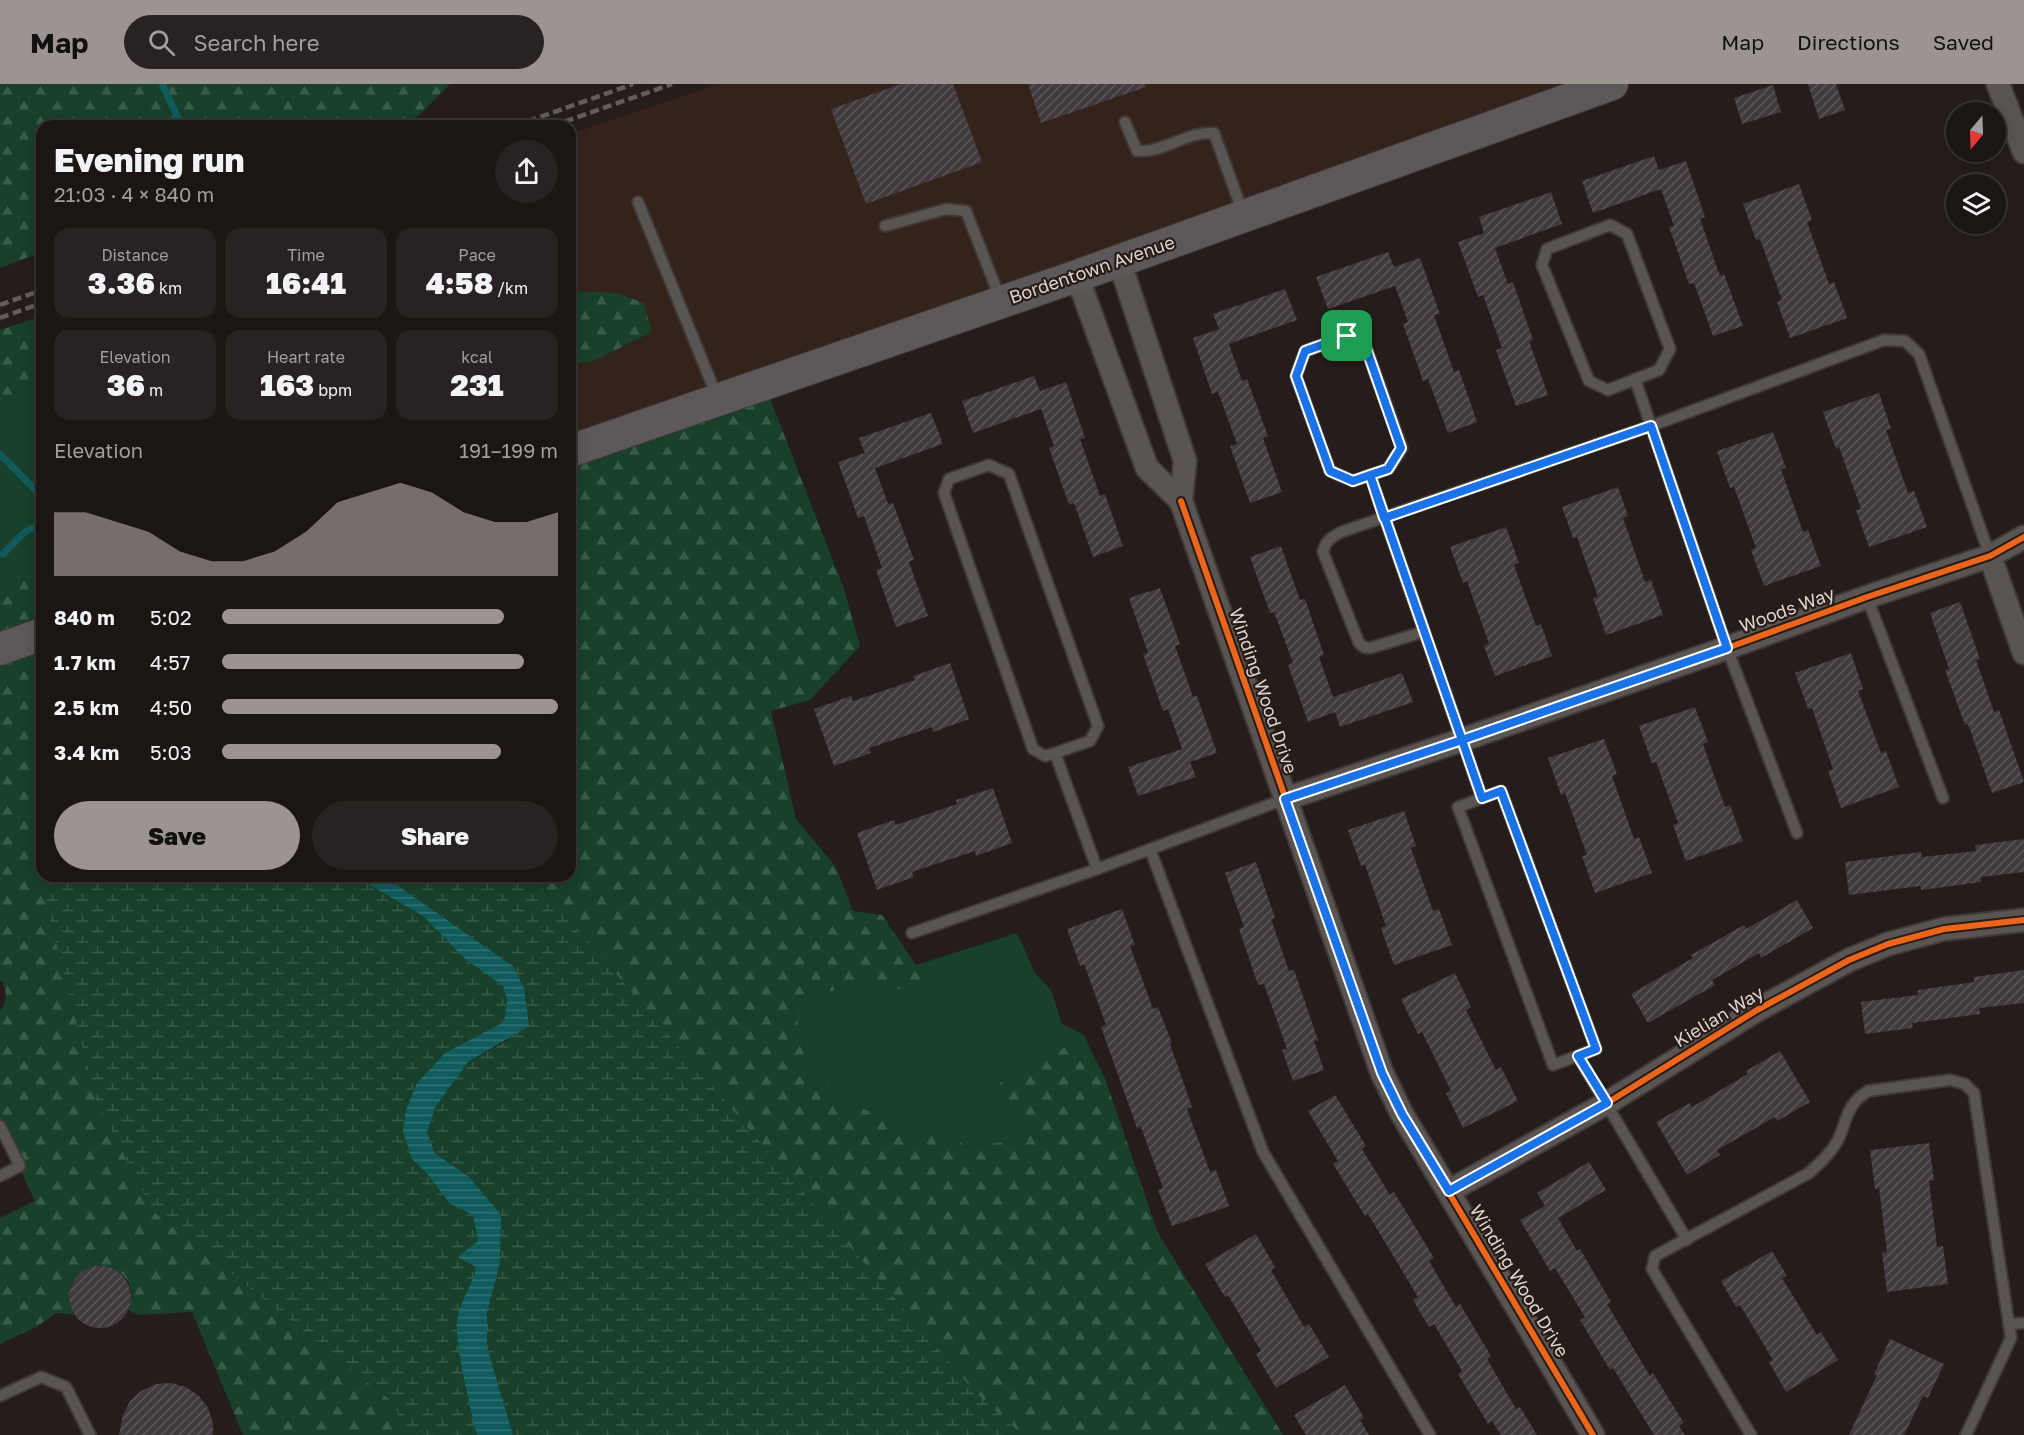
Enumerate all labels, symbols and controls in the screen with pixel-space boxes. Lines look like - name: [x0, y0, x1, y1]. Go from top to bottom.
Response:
- search box: [124, 15, 544, 69]
- text: Map: [30, 26, 88, 59]
- icon: search: [145, 26, 178, 59]
- text: Search here: [193, 29, 319, 56]
- text: Map: [1721, 29, 1764, 55]
- text: Directions: [1797, 29, 1900, 55]
- text: Saved: [1933, 29, 1994, 55]
- north arrow: [1946, 102, 2006, 162]
- map controls: [1946, 102, 2006, 234]
- text: Evening run: [54, 140, 245, 179]
- button: share: [495, 140, 558, 203]
- button: layers: [1946, 174, 2006, 234]
- text: 21:03 · 4 × 840 m: [54, 182, 214, 206]
- street label: Bordentown Avenue: [1006, 230, 1177, 308]
- text: Distance: [101, 245, 169, 265]
- text: Time: [287, 245, 325, 265]
- text: Pace: [458, 245, 496, 265]
- text: 3.36: [88, 265, 155, 301]
- text: 16:41: [266, 265, 346, 301]
- text: 4:58: [426, 265, 493, 301]
- text: km: [155, 278, 182, 298]
- text: /km: [493, 278, 528, 298]
- pin: [1321, 310, 1372, 361]
- icon: arrive: [1330, 319, 1363, 352]
- text: Elevation: [99, 347, 171, 367]
- text: Heart rate: [267, 347, 345, 367]
- text: kcal: [461, 347, 493, 367]
- text: 36: [107, 367, 145, 403]
- text: 163: [260, 367, 314, 403]
- text: 231: [450, 367, 504, 403]
- text: m: [145, 380, 163, 400]
- text: bpm: [314, 380, 352, 400]
- text: Elevation: [54, 438, 143, 462]
- text: 191–199 m: [459, 438, 558, 462]
- street label: Woods Way: [1736, 582, 1837, 636]
- text: 840 m: [54, 605, 115, 629]
- text: 5:02: [150, 605, 192, 629]
- street label: Winding Wood Drive: [1225, 605, 1303, 777]
- text: 1.7 km: [54, 650, 116, 674]
- text: 4:57: [150, 650, 190, 674]
- text: 2.5 km: [54, 695, 119, 719]
- text: 4:50: [150, 695, 192, 719]
- text: 3.4 km: [54, 740, 119, 764]
- text: 5:03: [150, 740, 192, 764]
- button: Save: [54, 801, 300, 870]
- button: Share: [312, 801, 558, 870]
- street label: Kielian Way: [1670, 981, 1767, 1051]
- street label: Winding Wood Drive: [1466, 1200, 1574, 1361]

